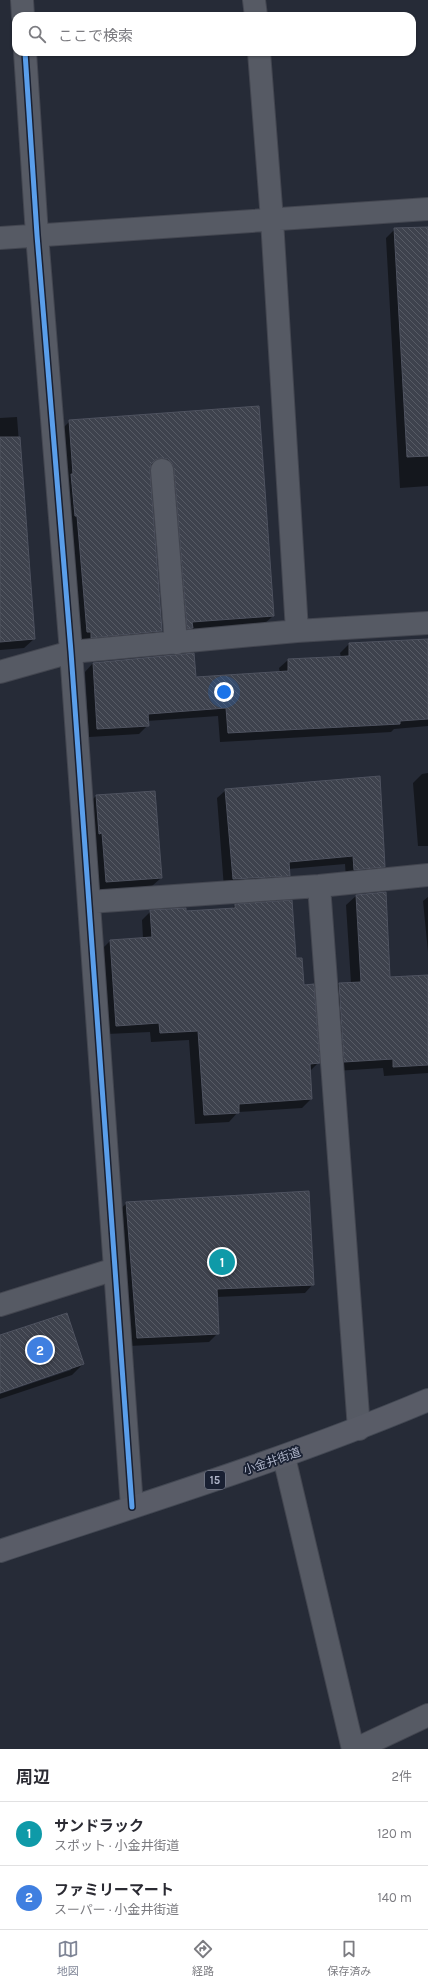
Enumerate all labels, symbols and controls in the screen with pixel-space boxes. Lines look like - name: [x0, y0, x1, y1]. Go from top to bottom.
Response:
- search box: [12, 12, 416, 56]
- icon: search: [26, 23, 48, 45]
- text: ここで検索: [58, 27, 133, 45]
- your location: [214, 682, 234, 702]
- pin: 1: [209, 1247, 235, 1277]
- pin: 2: [27, 1335, 53, 1365]
- street label: 小金井街道: [241, 1445, 303, 1477]
- road number: 15: [205, 1471, 225, 1489]
- text: 周辺: [16, 1767, 50, 1787]
- text: 2件: [391, 1769, 412, 1784]
- text: サンドラック: [54, 1817, 144, 1835]
- text: 1: [27, 1826, 31, 1841]
- text: 120 m: [377, 1826, 412, 1841]
- text: スポット · 小金井街道: [54, 1838, 180, 1853]
- text: ファミリーマート: [54, 1881, 174, 1899]
- text: 2: [25, 1890, 33, 1905]
- text: 140 m: [377, 1890, 412, 1905]
- text: スーパー · 小金井街道: [54, 1902, 179, 1917]
- tab: 地図: [57, 1938, 79, 1978]
- tab: 経路: [192, 1938, 214, 1978]
- tab: 保存済み: [327, 1938, 371, 1978]

